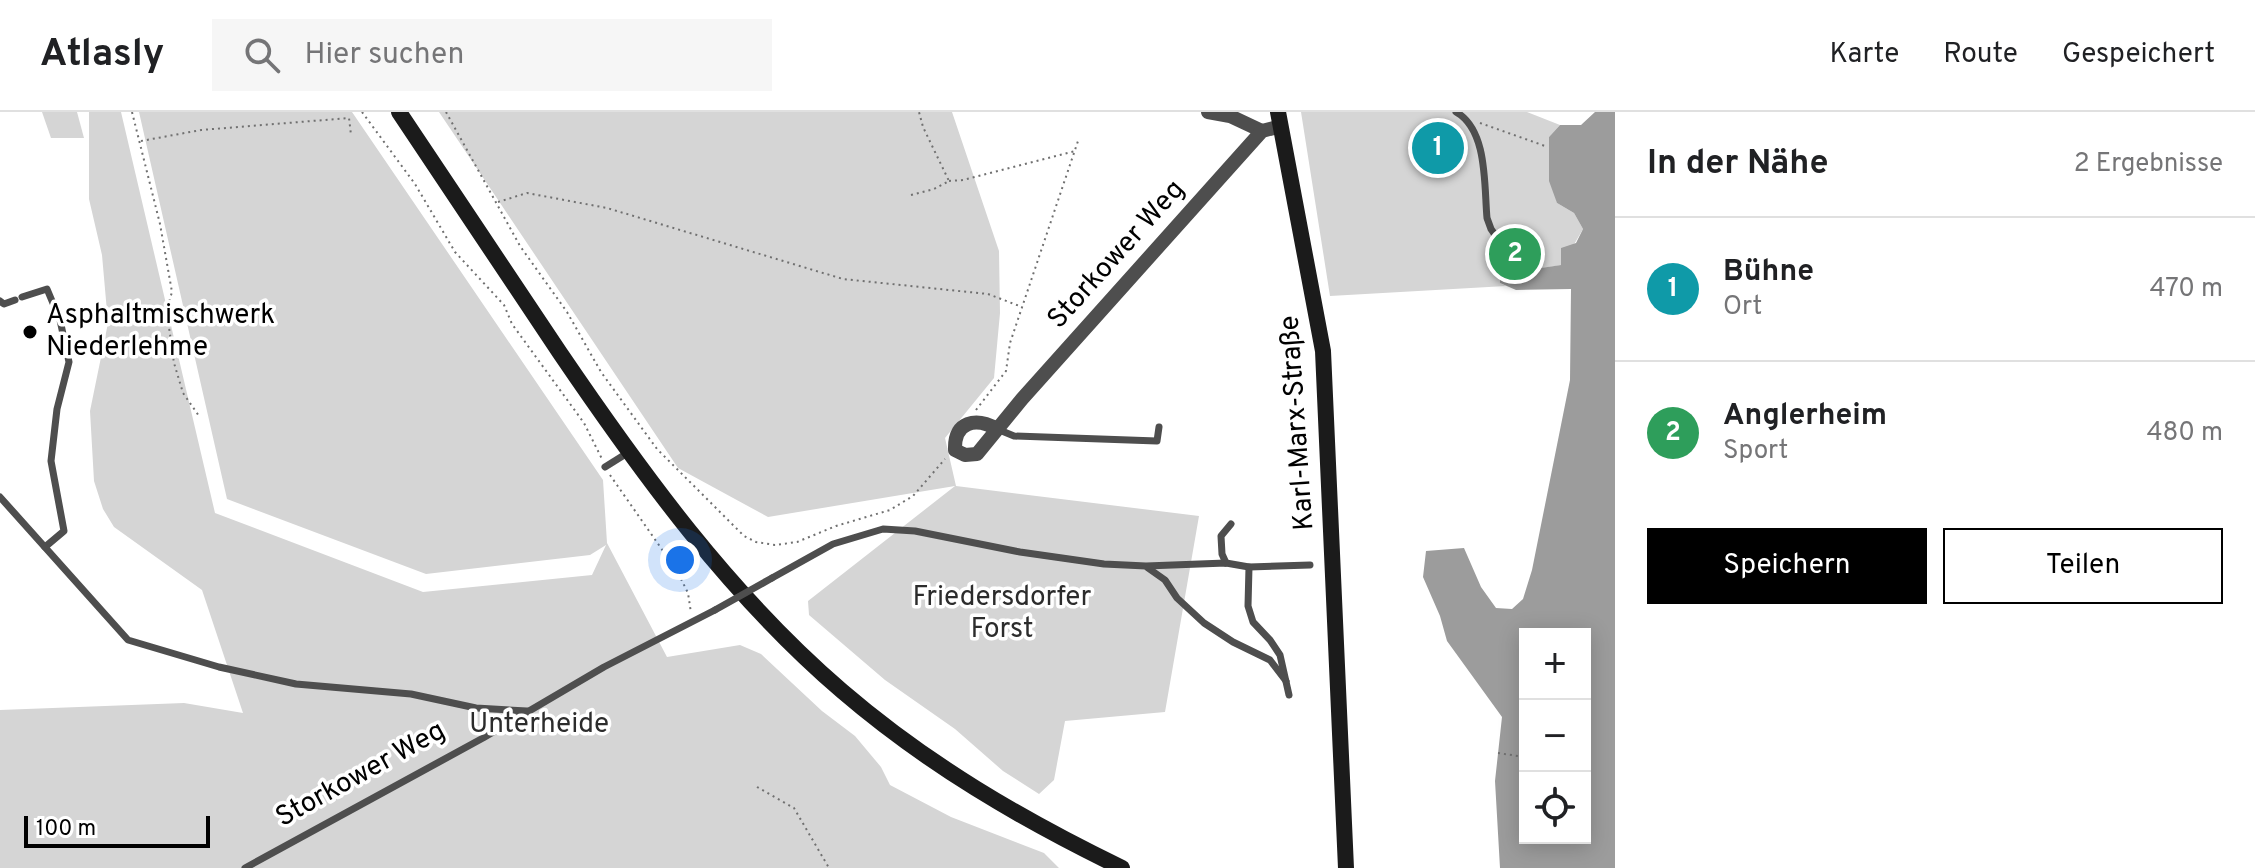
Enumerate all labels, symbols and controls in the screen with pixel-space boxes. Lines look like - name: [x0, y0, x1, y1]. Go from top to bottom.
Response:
- search box: [212, 19, 772, 91]
- text: Atlasly: [40, 31, 164, 80]
- icon: search: [240, 33, 284, 77]
- text: Hier suchen: [304, 37, 464, 74]
- text: Karte: [1829, 37, 1899, 73]
- text: Route: [1943, 37, 2018, 73]
- text: Gespeichert: [2062, 37, 2215, 73]
- pin: 1: [1412, 118, 1464, 178]
- text: In der Nähe: [1647, 143, 1829, 186]
- text: 2 Ergebnisse: [2074, 148, 2223, 181]
- street label: Storkower Weg: [1040, 173, 1194, 337]
- pin: 2: [1489, 224, 1541, 284]
- text: Bühne: [1723, 254, 1814, 291]
- text: 1: [1668, 273, 1678, 306]
- text: 470 m: [2149, 273, 2223, 306]
- text: Ort: [1723, 291, 1762, 324]
- place label: Asphaltmischwerk Niederlehme: [46, 298, 275, 366]
- street label: Karl-Marx-Straße: [1273, 314, 1323, 532]
- marker: Asphaltmischwerk Niederlehme: [21, 323, 39, 341]
- text: Anglerheim: [1723, 398, 1887, 435]
- text: 2: [1665, 417, 1681, 450]
- text: 480 m: [2146, 417, 2223, 450]
- text: Sport: [1723, 435, 1788, 468]
- button: Speichern: [1647, 528, 1927, 604]
- button: Teilen: [1943, 528, 2223, 604]
- your location: [660, 540, 700, 580]
- park label: Friedersdorfer Forst: [913, 580, 1092, 648]
- map controls: [1519, 628, 1591, 844]
- button: +: [1519, 628, 1591, 700]
- button: −: [1519, 700, 1591, 772]
- park label: Unterheide: [469, 707, 609, 743]
- street label: Storkower Weg: [270, 714, 452, 836]
- button: locate: [1519, 772, 1591, 844]
- scale bar: [24, 812, 210, 848]
- text: 100 m: [36, 816, 96, 843]

